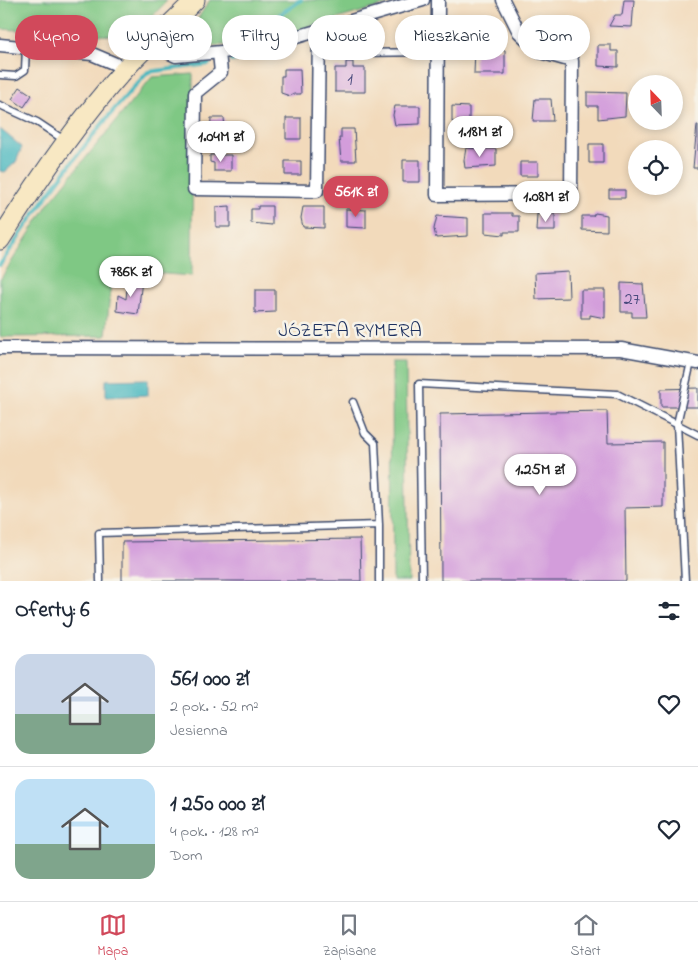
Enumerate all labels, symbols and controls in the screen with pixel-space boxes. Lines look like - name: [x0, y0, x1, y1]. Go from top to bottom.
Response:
- chip: Kupno: [15, 15, 98, 60]
- chip: Wynajem: [108, 15, 212, 60]
- chip: Filtry: [222, 15, 298, 60]
- chip: Nowe: [308, 15, 385, 60]
- chip: Mieszkanie: [395, 15, 508, 60]
- chip: Dom: [518, 15, 590, 60]
- house number: 1: [347, 67, 353, 93]
- north arrow: [628, 75, 682, 130]
- map controls: [628, 75, 683, 195]
- pin: 1.18M zł: [428, 116, 532, 158]
- pin: 1.04M zł: [169, 120, 273, 163]
- text: 1.18M zł: [458, 120, 502, 144]
- text: 1.04M zł: [198, 125, 244, 149]
- button: locate: [628, 140, 683, 195]
- pin: 561K zł: [310, 176, 402, 218]
- text: 561K zł: [334, 180, 378, 204]
- pin: 1.08M zł: [494, 180, 598, 223]
- text: 1.08M zł: [523, 185, 569, 209]
- pin: 786K zł: [85, 256, 177, 298]
- text: 786K zł: [110, 260, 152, 284]
- house number: 27: [624, 287, 641, 313]
- street label: JÓZEFA RYMERA: [278, 317, 422, 346]
- pin: 1.25M zł: [488, 454, 592, 496]
- text: 1.25M zł: [515, 458, 565, 482]
- text: Oferty: 6: [15, 596, 89, 626]
- icon: filters: [655, 597, 683, 625]
- text: 561 000 zł: [170, 665, 249, 695]
- icon: home: [55, 674, 115, 734]
- icon: heart: [655, 690, 683, 718]
- text: 2 pok. · 52 m²: [170, 695, 258, 719]
- text: Jesienna: [170, 719, 228, 743]
- text: 1 250 000 zł: [170, 790, 265, 820]
- icon: home: [55, 799, 115, 859]
- icon: heart: [655, 815, 683, 843]
- text: 4 pok. · 128 m²: [170, 820, 259, 844]
- text: Dom: [170, 844, 202, 868]
- tab: Mapa: [97, 911, 128, 962]
- tab: Zapisane: [323, 911, 376, 962]
- tab: Start: [571, 911, 601, 962]

